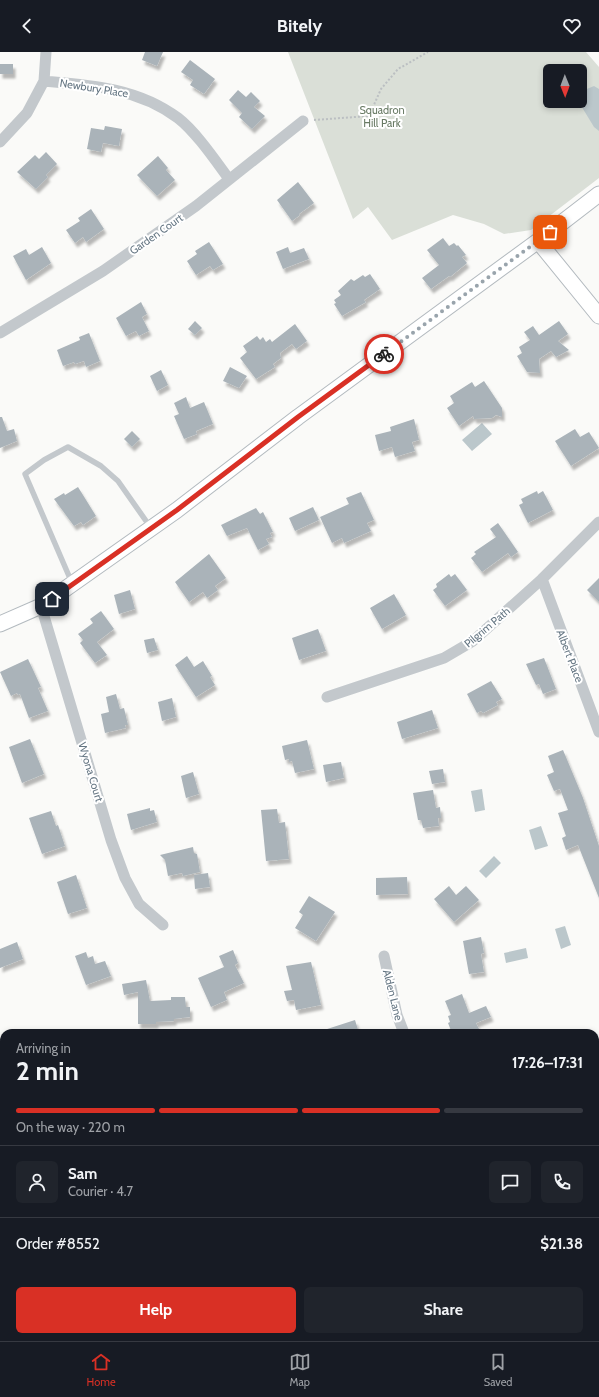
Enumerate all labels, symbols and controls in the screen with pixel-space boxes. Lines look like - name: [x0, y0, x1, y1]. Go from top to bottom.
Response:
- icon: back: [16, 15, 38, 37]
- text: Bitely: [277, 15, 322, 37]
- icon: heart: [561, 15, 583, 37]
- north arrow: [543, 64, 587, 108]
- map controls: [543, 64, 587, 108]
- street label: Newbury Place: [59, 76, 130, 100]
- park label: Squadron Hill Park: [359, 103, 405, 130]
- street label: Garden Court: [127, 210, 186, 258]
- pin: [533, 215, 567, 249]
- icon: bag: [539, 221, 561, 243]
- courier: [364, 334, 404, 374]
- icon: bike: [373, 343, 395, 365]
- pin: [35, 582, 69, 616]
- icon: home: [41, 588, 63, 610]
- street label: Pilgrim Path: [461, 604, 513, 650]
- street label: Albert Place: [554, 628, 587, 685]
- street label: Wyona Court: [75, 741, 107, 804]
- street label: Alden Lane: [380, 968, 406, 1022]
- text: Arriving in: [16, 1040, 71, 1056]
- text: 17:26–17:31: [512, 1054, 583, 1072]
- text: 2 min: [16, 1055, 79, 1087]
- text: On the way · 220 m: [16, 1119, 125, 1135]
- button: person: [16, 1161, 58, 1203]
- button: chat: [489, 1161, 531, 1203]
- button: phone: [541, 1161, 583, 1203]
- text: Sam: [68, 1165, 97, 1183]
- text: Courier · 4.7: [68, 1183, 133, 1199]
- text: Order #8552: [16, 1235, 100, 1253]
- text: $21.38: [540, 1235, 583, 1253]
- button: Help: [16, 1287, 296, 1333]
- button: Share: [304, 1287, 583, 1333]
- tab: Home: [87, 1351, 116, 1389]
- tab: Map: [289, 1351, 311, 1389]
- tab: Saved: [484, 1351, 512, 1389]

